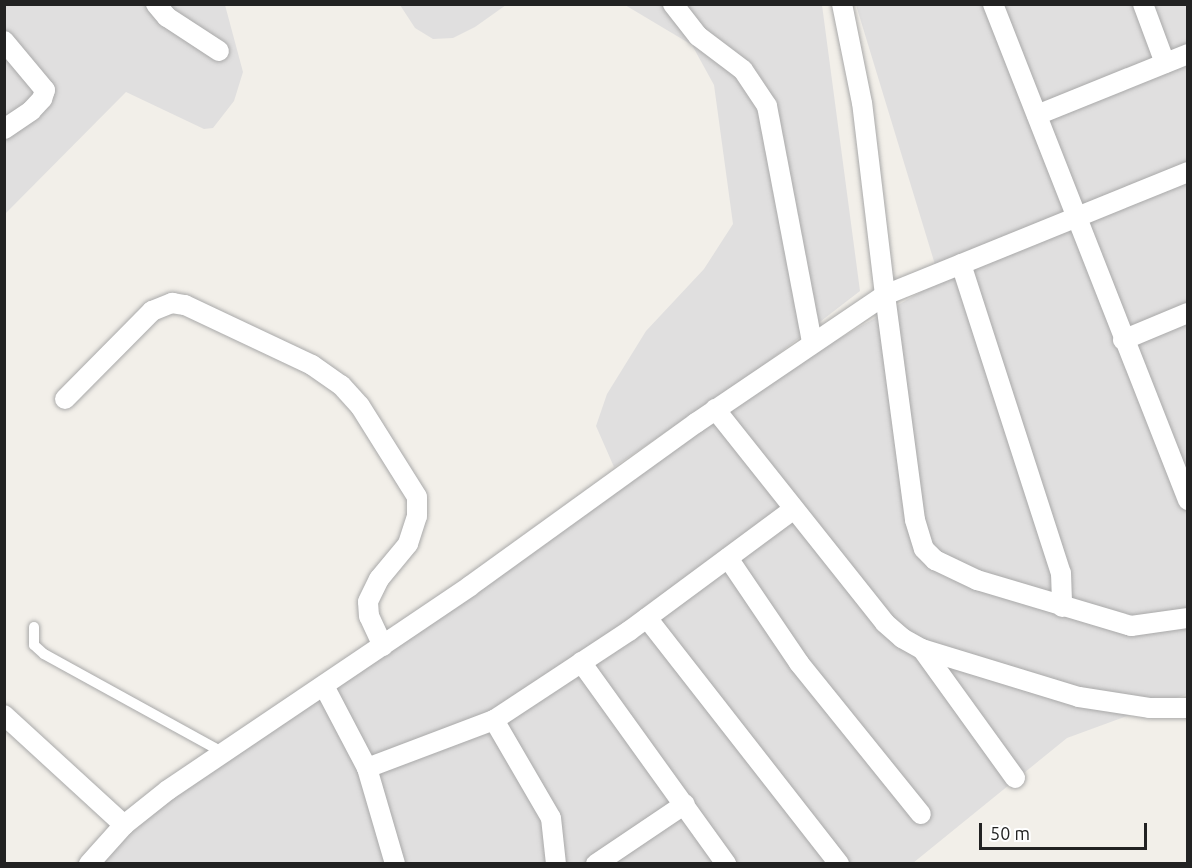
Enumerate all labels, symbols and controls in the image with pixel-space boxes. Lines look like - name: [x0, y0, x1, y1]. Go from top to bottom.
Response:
- scale bar: [982, 811, 1150, 849]
- text: 50 m: [990, 823, 1030, 843]

